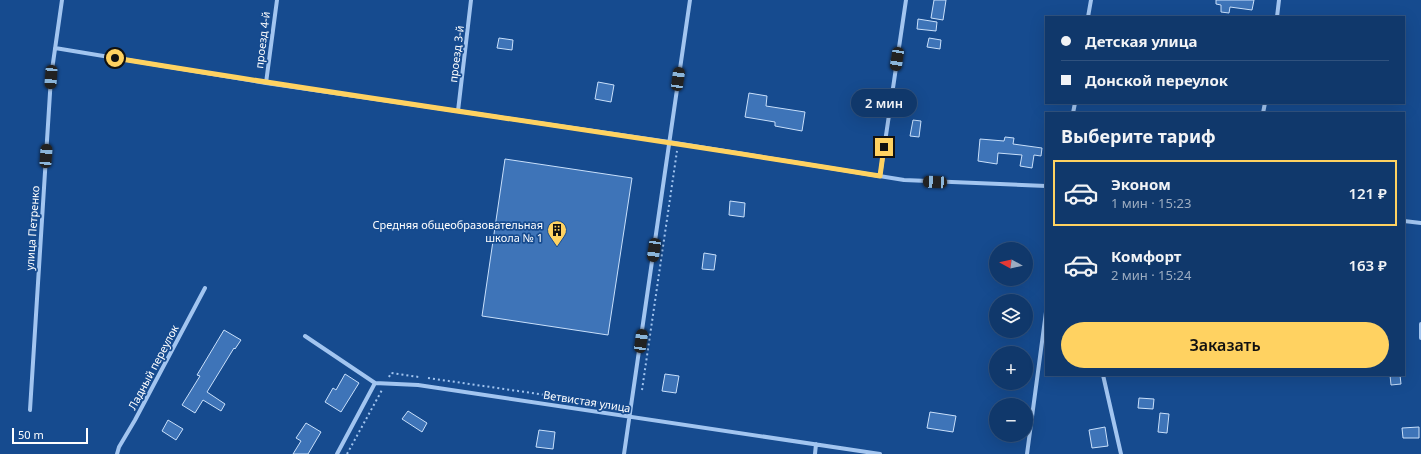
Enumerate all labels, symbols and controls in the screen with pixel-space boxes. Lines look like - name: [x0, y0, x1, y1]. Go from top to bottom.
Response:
- street label: проезд 4-й: [251, 11, 273, 69]
- street label: проезд 3-й: [445, 25, 467, 83]
- text: Детская улица: [1085, 31, 1197, 51]
- car: [889, 46, 905, 72]
- route start: [106, 49, 124, 67]
- car: [44, 65, 58, 89]
- car: [670, 66, 686, 92]
- text: Донской переулок: [1085, 70, 1228, 90]
- callout: 2 мин: [851, 89, 917, 117]
- text: 2 мин: [865, 94, 903, 112]
- text: Выберите тариф: [1061, 124, 1216, 148]
- route end: [875, 138, 893, 156]
- car: [39, 144, 53, 168]
- text: Эконом: [1111, 174, 1171, 194]
- car: [923, 175, 947, 189]
- icon: car: [1063, 175, 1099, 211]
- text: 121 ₽: [1348, 183, 1387, 203]
- street label: улица Петренко: [22, 185, 42, 271]
- text: 1 мин · 15:23: [1111, 194, 1191, 212]
- place label: Средняя общеобразовательная школа № 1: [373, 217, 543, 245]
- building icon: Средняя общеобразовательная школа № 1: [546, 219, 568, 247]
- car: [646, 237, 662, 263]
- north arrow: [989, 242, 1033, 286]
- map controls: [989, 242, 1033, 442]
- text: Комфорт: [1111, 246, 1181, 266]
- icon: car: [1063, 247, 1099, 283]
- text: 163 ₽: [1348, 255, 1387, 275]
- text: 2 мин · 15:24: [1111, 266, 1191, 284]
- button: layers: [989, 294, 1033, 338]
- street label: Ладный переулок: [124, 322, 182, 412]
- button: Заказать: [1061, 322, 1389, 368]
- car: [633, 328, 649, 354]
- button: +: [989, 346, 1033, 390]
- street label: Ветвистая улица: [542, 387, 632, 415]
- button: −: [989, 398, 1033, 442]
- scale bar: [12, 426, 88, 445]
- text: 50 m: [18, 427, 44, 442]

